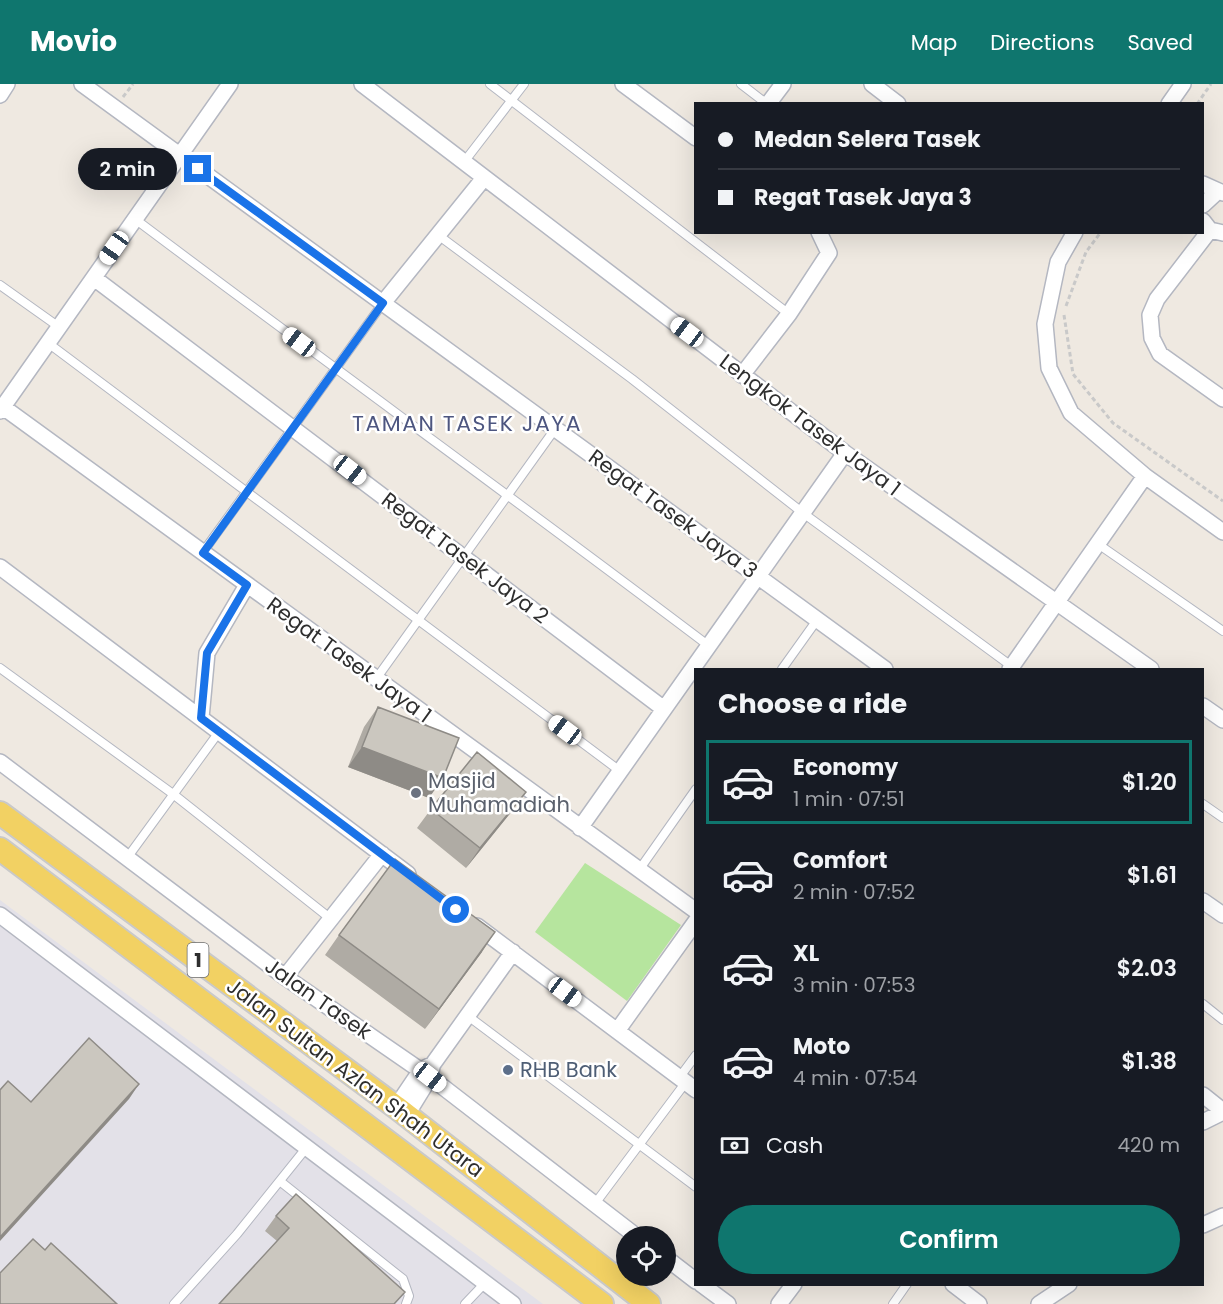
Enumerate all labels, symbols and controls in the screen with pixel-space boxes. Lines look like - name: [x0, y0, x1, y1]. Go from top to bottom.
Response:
- text: Movio: [30, 22, 117, 61]
- text: Map: [911, 28, 957, 57]
- text: Directions: [990, 28, 1094, 57]
- text: Saved: [1127, 28, 1193, 57]
- text: Medan Selera Tasek: [754, 124, 981, 155]
- callout: 2 min: [78, 148, 177, 190]
- text: 2 min: [100, 155, 155, 183]
- route end: [184, 155, 211, 182]
- text: Regat Tasek Jaya 3: [754, 182, 972, 213]
- car: [96, 228, 132, 268]
- car: [667, 314, 707, 350]
- car: [279, 324, 319, 360]
- street label: Lengkok Tasek Jaya 1: [714, 347, 907, 502]
- district label: TAMAN TASEK JAYA: [352, 408, 582, 439]
- street label: Regat Tasek Jaya 3: [583, 442, 764, 585]
- car: [330, 452, 370, 488]
- street label: Regat Tasek Jaya 2: [376, 485, 555, 630]
- street label: Regat Tasek Jaya 1: [261, 590, 438, 729]
- text: Choose a ride: [718, 685, 907, 722]
- car: [545, 712, 585, 748]
- text: Economy: [793, 752, 898, 783]
- icon: car: [721, 755, 775, 809]
- place label: Masjid Muhamadiah: [428, 766, 570, 819]
- text: $1.20: [1122, 767, 1177, 798]
- text: 1 min · 07:51: [793, 785, 905, 813]
- marker: Masjid Muhamadiah: [409, 786, 423, 800]
- text: Comfort: [793, 845, 887, 876]
- icon: car: [721, 848, 775, 902]
- text: $1.61: [1127, 860, 1177, 891]
- text: 2 min · 07:52: [793, 878, 915, 906]
- route start: [442, 896, 469, 923]
- text: XL: [793, 938, 819, 969]
- icon: car: [721, 941, 775, 995]
- road number: 1: [188, 943, 208, 977]
- street label: Jalan Tasek: [259, 951, 378, 1046]
- text: $2.03: [1117, 953, 1177, 984]
- street label: Jalan Sultan Azlan Shah Utara: [221, 971, 490, 1184]
- text: 3 min · 07:53: [793, 971, 915, 999]
- car: [545, 974, 585, 1010]
- text: Moto: [793, 1031, 850, 1062]
- icon: car: [721, 1034, 775, 1088]
- text: $1.38: [1122, 1046, 1177, 1077]
- place label: RHB Bank: [520, 1055, 617, 1084]
- car: [410, 1059, 450, 1095]
- marker: RHB Bank: [501, 1063, 515, 1077]
- text: 4 min · 07:54: [793, 1064, 917, 1092]
- icon: cash: [718, 1129, 751, 1162]
- text: Cash: [766, 1130, 823, 1161]
- text: 420 m: [1117, 1131, 1180, 1159]
- button: Confirm: [718, 1205, 1180, 1274]
- map controls: [616, 1226, 676, 1286]
- button: locate: [616, 1226, 676, 1286]

